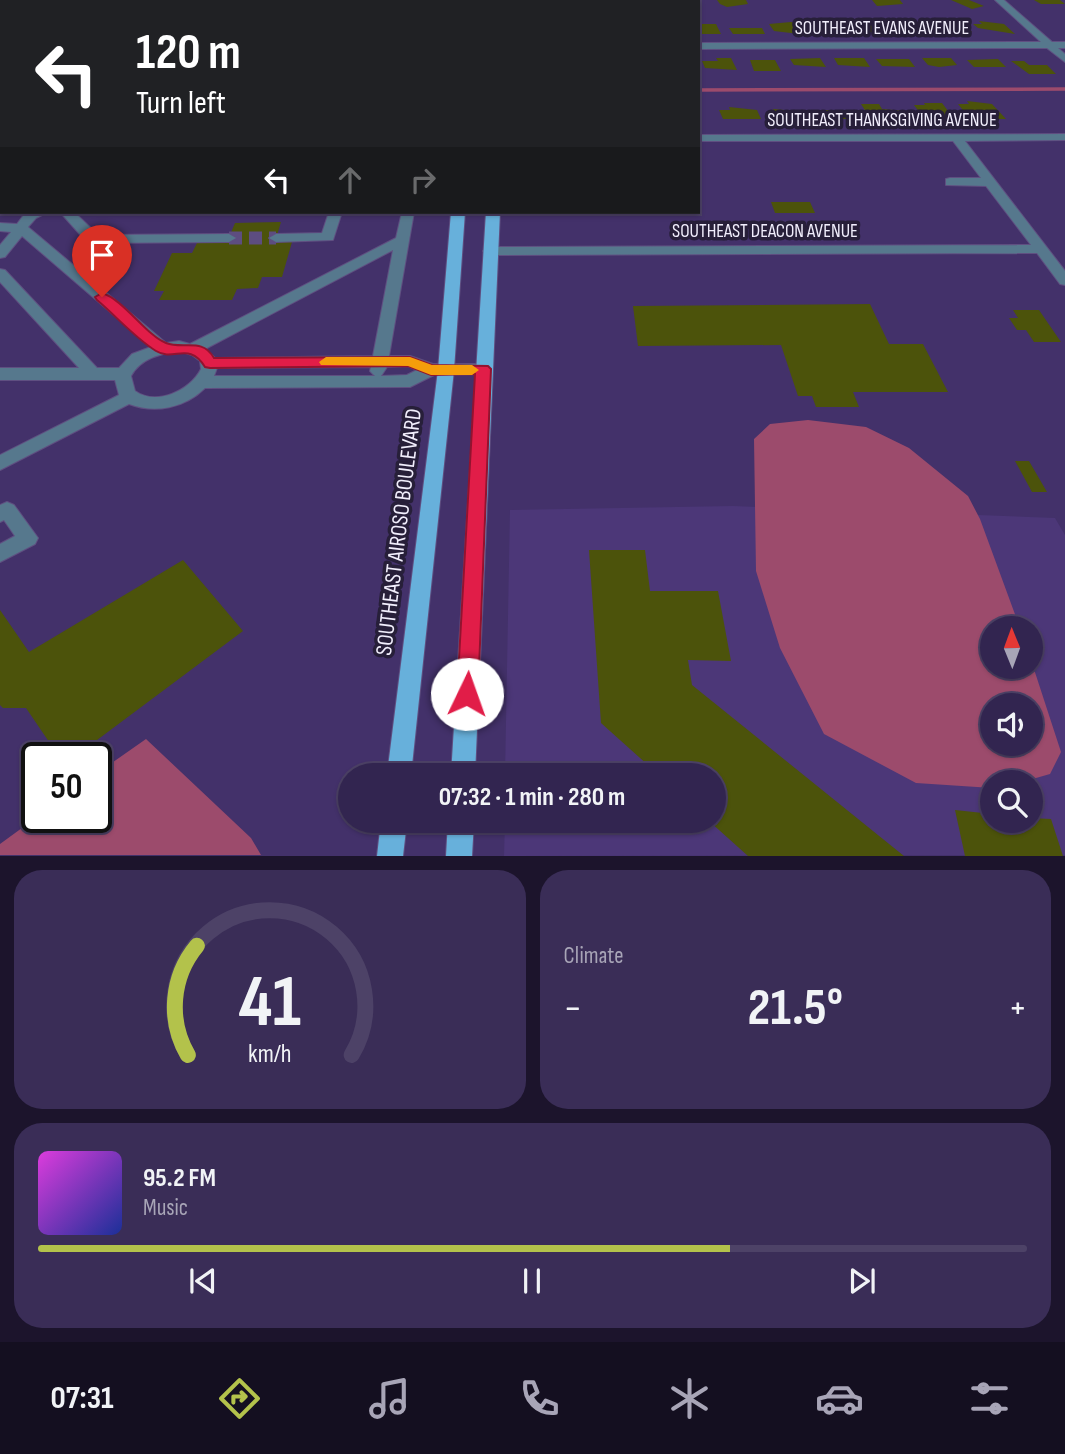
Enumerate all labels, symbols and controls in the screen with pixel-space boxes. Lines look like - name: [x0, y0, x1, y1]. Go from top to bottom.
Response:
- street label: SOUTHEAST EVANS AVENUE: [795, 17, 969, 40]
- text: 120 m: [136, 24, 241, 83]
- icon: left: [21, 28, 112, 119]
- text: Turn left: [136, 84, 226, 123]
- street label: SOUTHEAST THANKSGIVING AVENUE: [767, 109, 997, 132]
- icon: left: [258, 161, 296, 199]
- icon: ahead: [331, 161, 369, 199]
- icon: right: [404, 161, 442, 199]
- street label: SOUTHEAST DEACON AVENUE: [672, 220, 858, 243]
- pin: [72, 225, 132, 297]
- icon: arrive: [83, 236, 121, 274]
- street label: SOUTHEAST AIROSO BOULEVARD: [370, 407, 428, 657]
- north arrow: [980, 616, 1043, 679]
- map controls: [980, 616, 1043, 833]
- position arrow: [430, 657, 504, 731]
- button: sound: [980, 693, 1043, 756]
- speed limit sign: 50: [21, 742, 112, 833]
- button: search: [980, 770, 1043, 833]
- text: 07:32 · 1 min · 280 m: [439, 782, 625, 813]
- text: Climate: [564, 942, 623, 970]
- text: 41: [239, 960, 301, 1048]
- text: 21.5°: [748, 977, 843, 1040]
- text: −: [564, 986, 582, 1031]
- text: +: [1008, 986, 1027, 1031]
- text: km/h: [248, 1039, 291, 1070]
- text: 95.2 FM: [143, 1163, 216, 1194]
- text: Music: [143, 1194, 188, 1222]
- icon: previous: [184, 1262, 222, 1300]
- icon: pause: [513, 1262, 551, 1300]
- icon: next: [843, 1262, 881, 1300]
- icon: directions: [215, 1374, 264, 1423]
- icon: music: [365, 1374, 414, 1423]
- icon: phone: [515, 1374, 564, 1423]
- icon: climate: [665, 1374, 714, 1423]
- icon: car: [815, 1374, 864, 1423]
- icon: filters: [965, 1374, 1014, 1423]
- text: 07:31: [51, 1379, 114, 1418]

